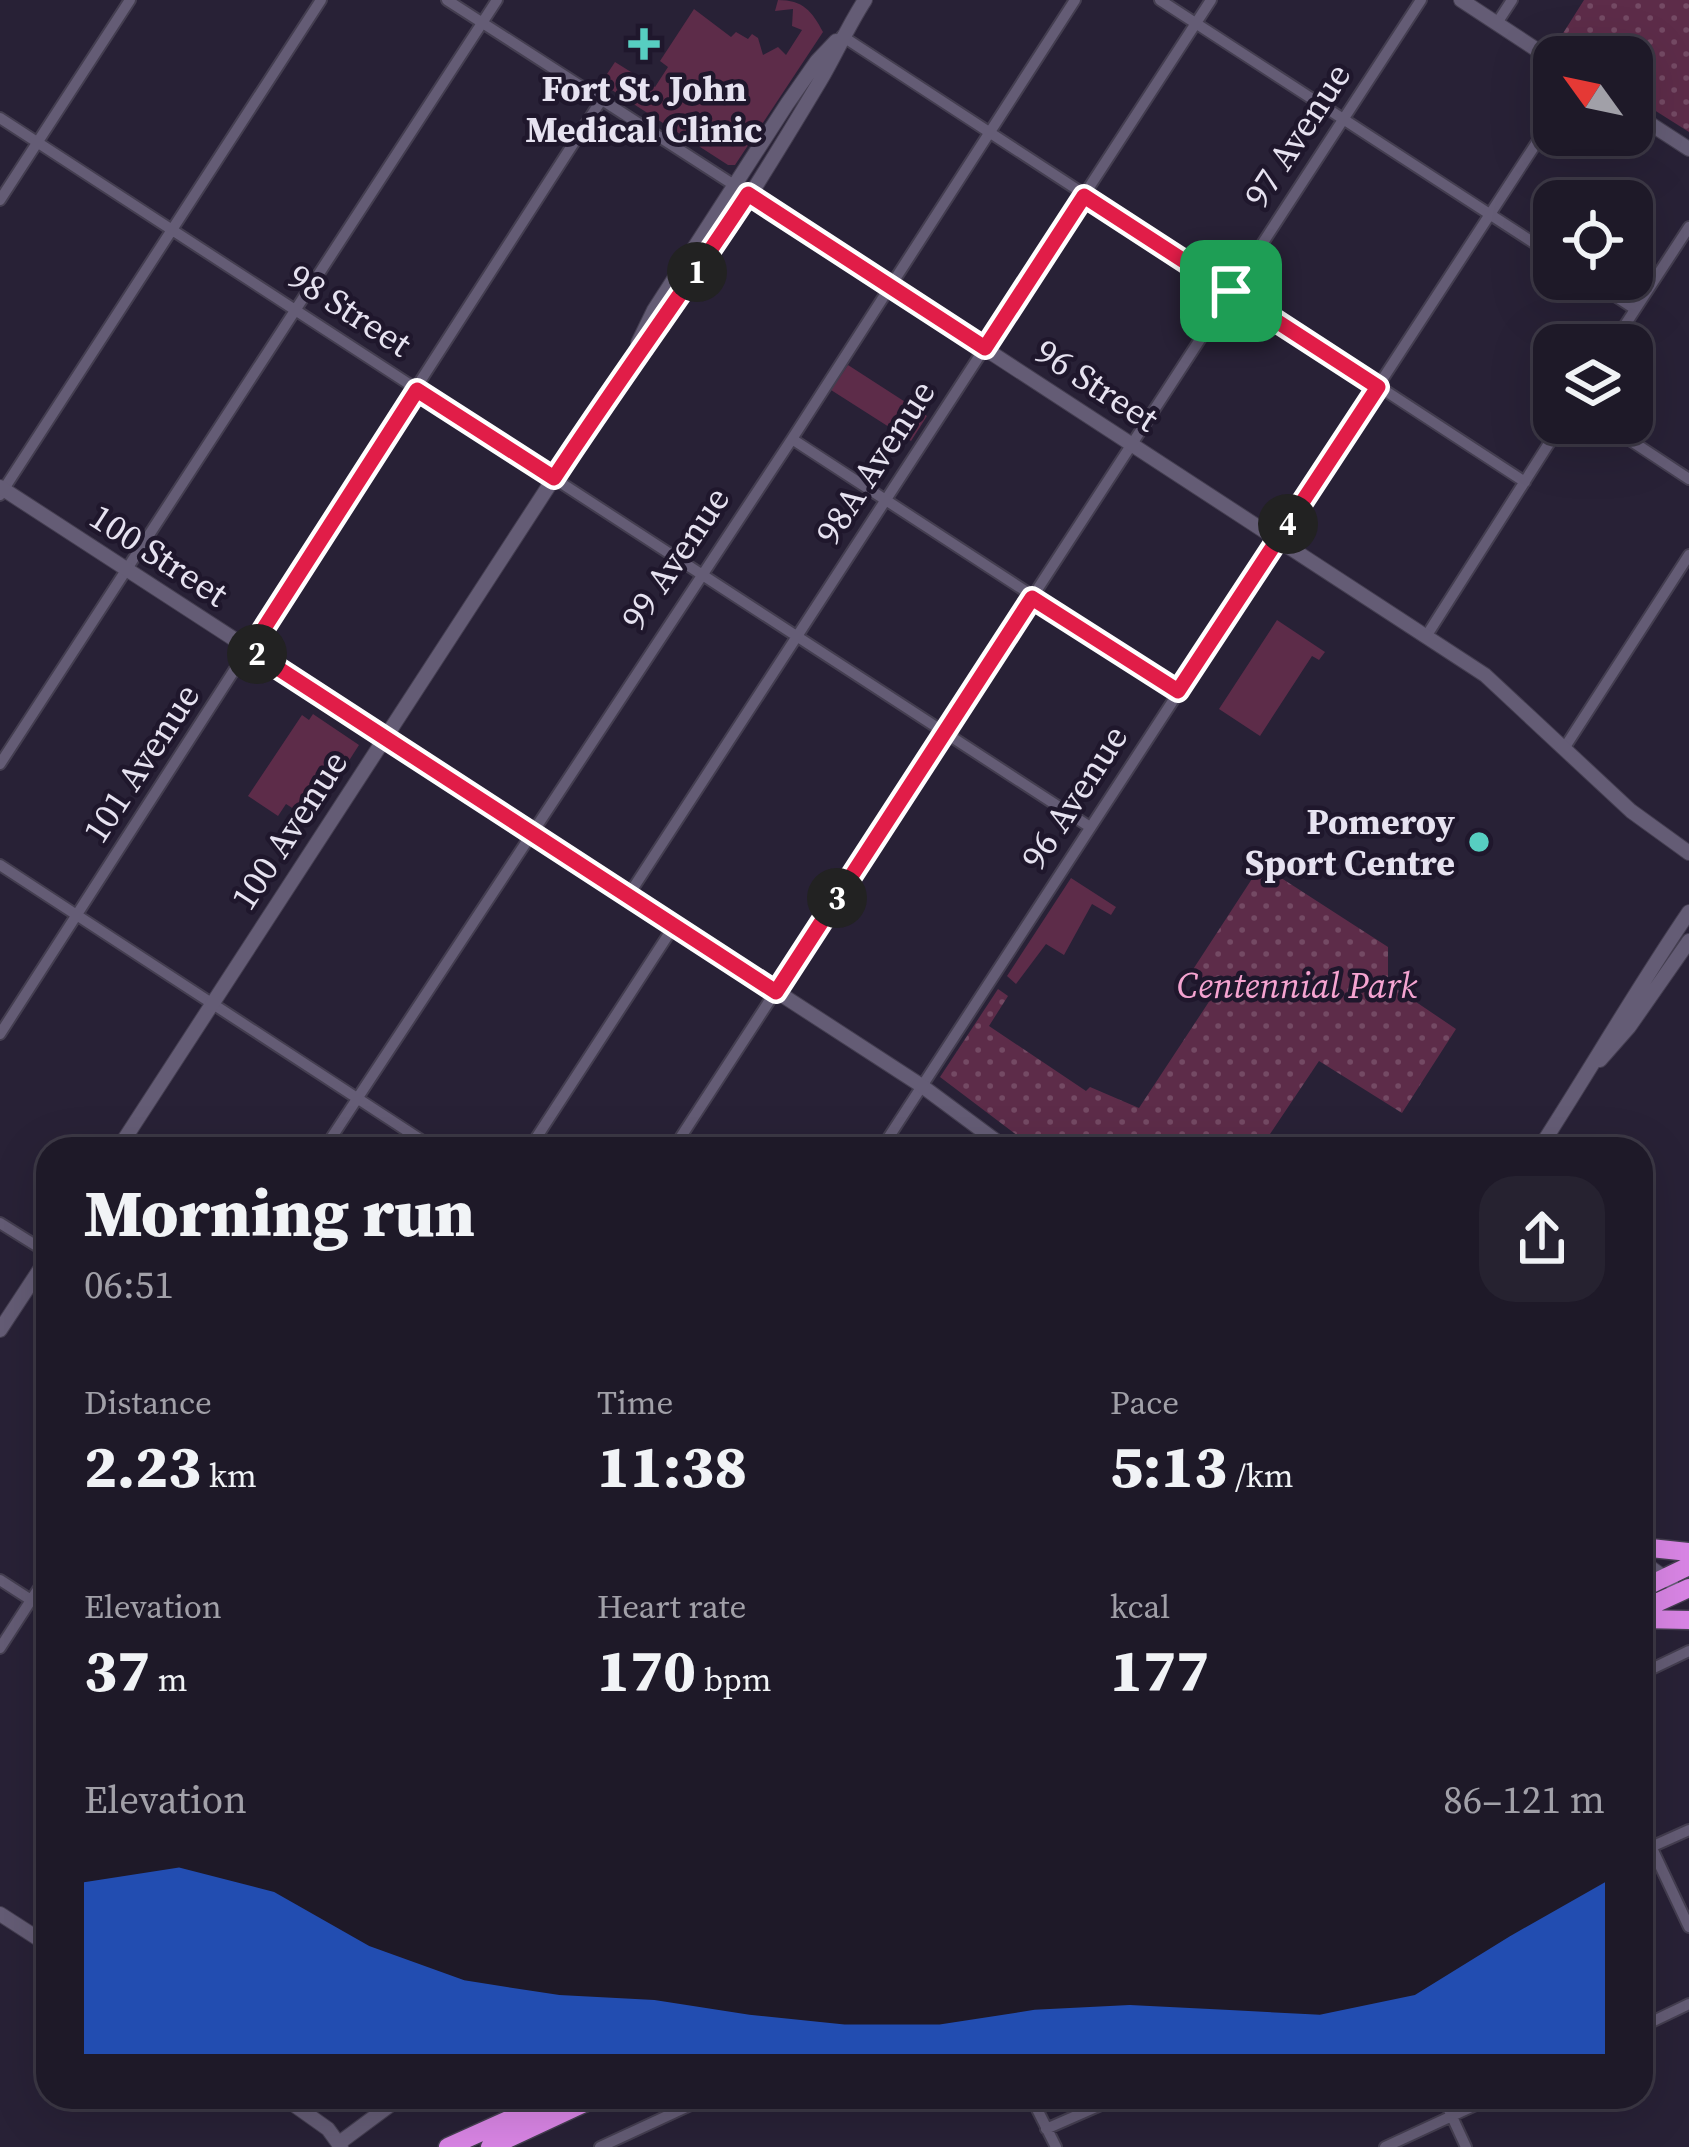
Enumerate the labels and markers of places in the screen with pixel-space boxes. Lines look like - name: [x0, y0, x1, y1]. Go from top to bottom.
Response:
- marker: Fort St. John Medical Clinic: [628, 28, 660, 60]
- place label: Fort St. John Medical Clinic: [526, 64, 762, 154]
- pin: [1180, 240, 1282, 342]
- pin: 1: [667, 242, 727, 302]
- pin: 4: [1258, 494, 1318, 554]
- pin: 2: [227, 624, 287, 684]
- place label: Pomeroy Sport Centre: [1245, 797, 1456, 887]
- marker: Pomeroy Sport Centre: [1466, 829, 1492, 855]
- pin: 3: [807, 868, 867, 928]

